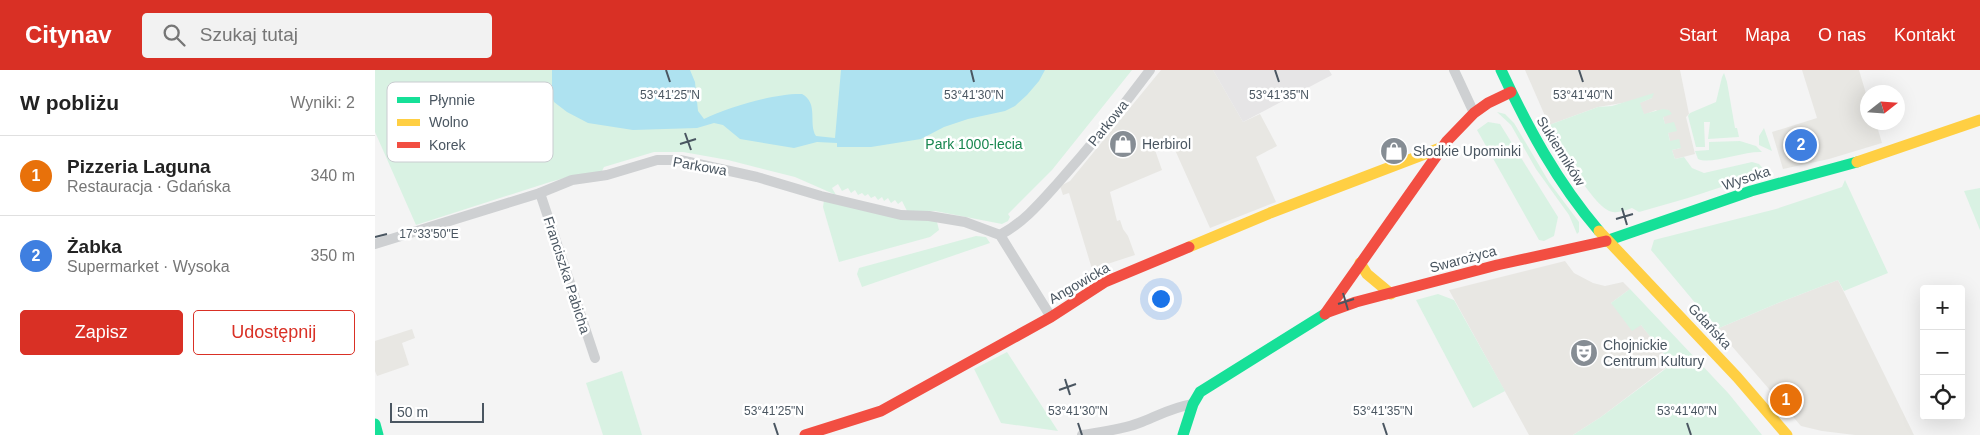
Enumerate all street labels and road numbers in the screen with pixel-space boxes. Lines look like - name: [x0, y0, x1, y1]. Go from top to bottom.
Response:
- street label: Parkowa: [1085, 97, 1131, 149]
- street label: Sukienników: [1533, 113, 1589, 189]
- street label: Parkowa: [672, 153, 728, 179]
- street label: Wysoka: [1720, 163, 1772, 193]
- street label: Franciszka Pabicha: [541, 214, 594, 336]
- street label: Swarożyca: [1428, 242, 1498, 276]
- street label: Angowicka: [1046, 259, 1113, 307]
- street label: Gdańska: [1685, 300, 1735, 352]

